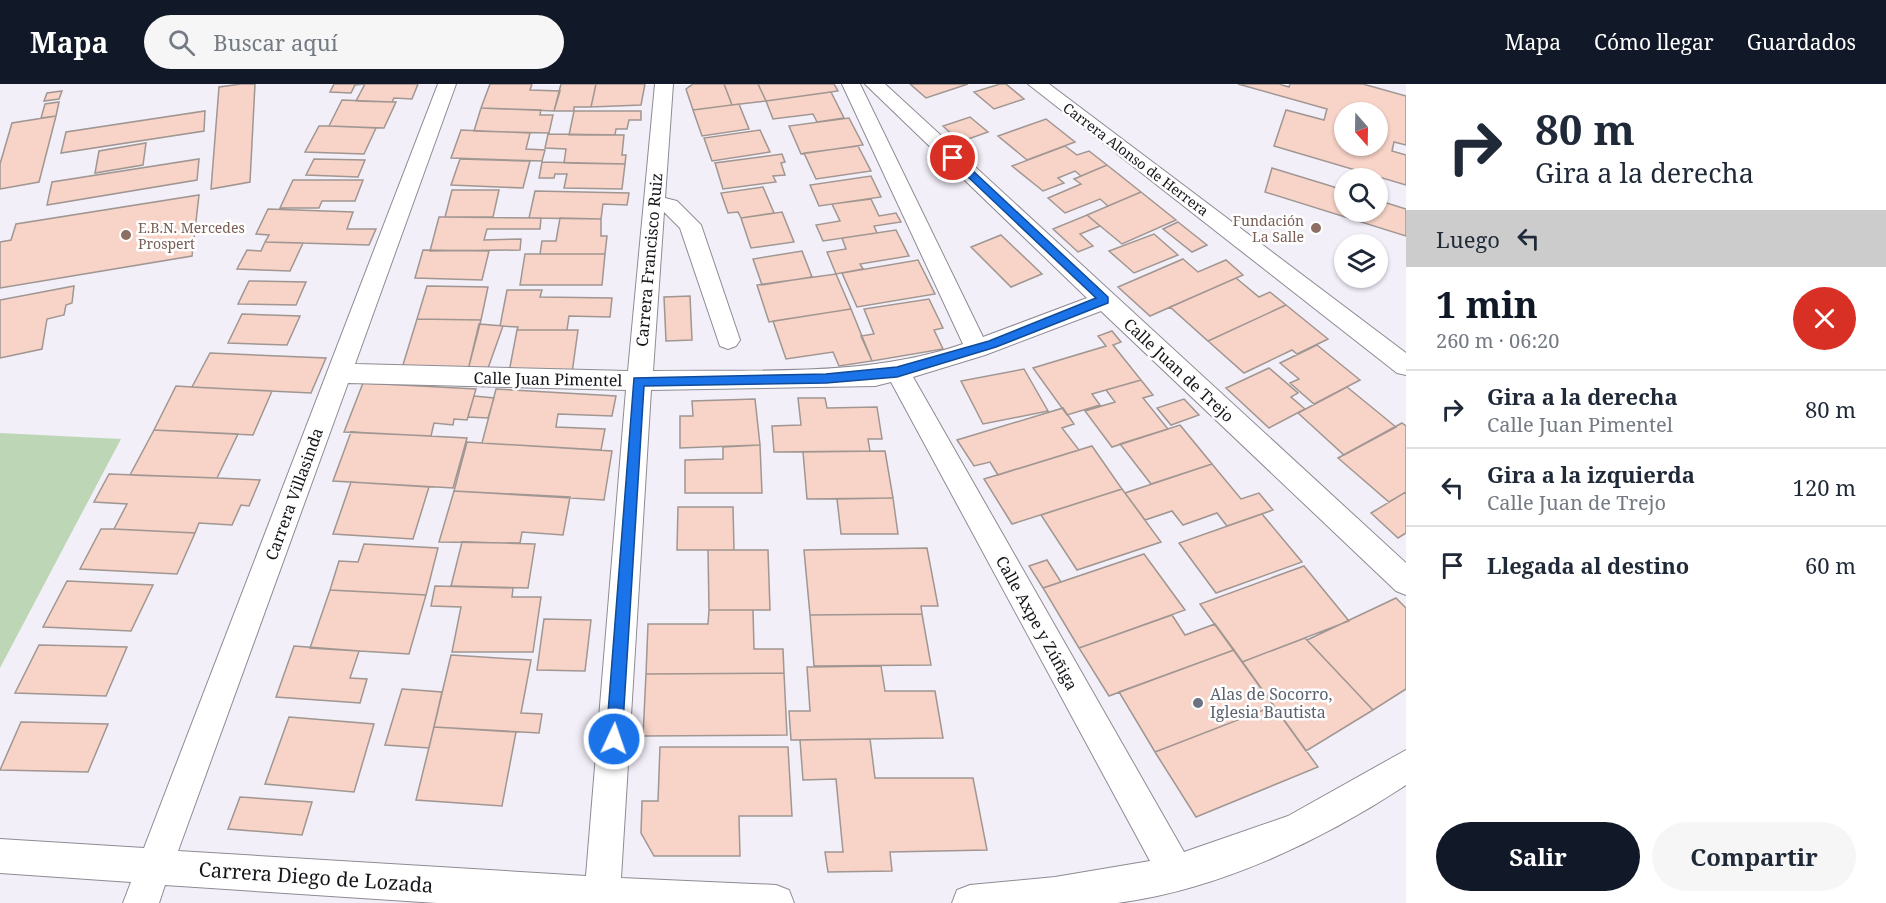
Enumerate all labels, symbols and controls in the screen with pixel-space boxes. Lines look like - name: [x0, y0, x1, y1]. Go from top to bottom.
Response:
- search box: [144, 15, 564, 69]
- text: Mapa: [30, 23, 108, 61]
- icon: search: [165, 26, 198, 59]
- text: Buscar aquí: [213, 27, 338, 57]
- text: Mapa: [1505, 28, 1561, 56]
- text: Cómo llegar: [1594, 28, 1714, 56]
- text: Guardados: [1747, 28, 1856, 56]
- street label: Carrera Alonso de Herrera: [1059, 98, 1213, 220]
- text: 80 m: [1535, 100, 1635, 157]
- north arrow: [1334, 102, 1388, 156]
- map controls: [1334, 102, 1388, 288]
- icon: right: [1436, 108, 1514, 186]
- pin: [927, 132, 978, 183]
- icon: arrive: [936, 141, 969, 174]
- text: Gira a la derecha: [1535, 154, 1754, 191]
- button: search: [1334, 168, 1388, 222]
- street label: Carrera Francisco Ruiz: [630, 172, 668, 348]
- place label: Fundación La Salle: [1233, 211, 1304, 246]
- place label: E.B.N. Mercedes Prospert: [138, 218, 245, 253]
- marker: Fundación La Salle: [1309, 221, 1323, 235]
- icon: left: [1512, 222, 1545, 255]
- text: Luego: [1436, 224, 1500, 254]
- marker: E.B.N. Mercedes Prospert: [119, 228, 133, 242]
- button: layers: [1334, 234, 1388, 288]
- text: 1 min: [1436, 280, 1538, 329]
- button: close: [1793, 287, 1856, 350]
- street label: Calle Juan de Trejo: [1119, 313, 1239, 427]
- text: 260 m · 06:20: [1436, 327, 1559, 354]
- street label: Calle Juan Pimentel: [473, 367, 623, 391]
- text: Gira a la derecha: [1487, 381, 1678, 411]
- icon: right: [1436, 393, 1469, 426]
- text: 80 m: [1805, 394, 1856, 424]
- text: Calle Juan Pimentel: [1487, 411, 1673, 438]
- street label: Carrera Villasinda: [260, 425, 328, 563]
- text: Gira a la izquierda: [1487, 459, 1695, 489]
- icon: left: [1436, 471, 1469, 504]
- text: 120 m: [1793, 472, 1856, 502]
- text: Calle Juan de Trejo: [1487, 489, 1666, 516]
- icon: arrive: [1436, 549, 1469, 582]
- text: Llegada al destino: [1487, 550, 1689, 580]
- text: 60 m: [1805, 550, 1856, 580]
- street label: Calle Axpe y Zúñiga: [991, 552, 1083, 694]
- place label: Alas de Socorro, Iglesia Bautista: [1210, 683, 1333, 723]
- marker: Alas de Socorro, Iglesia Bautista: [1191, 696, 1205, 710]
- position arrow: [582, 707, 646, 771]
- button: Salir: [1436, 822, 1640, 891]
- button: Compartir: [1652, 822, 1856, 891]
- street label: Carrera Diego de Lozada: [198, 855, 434, 899]

